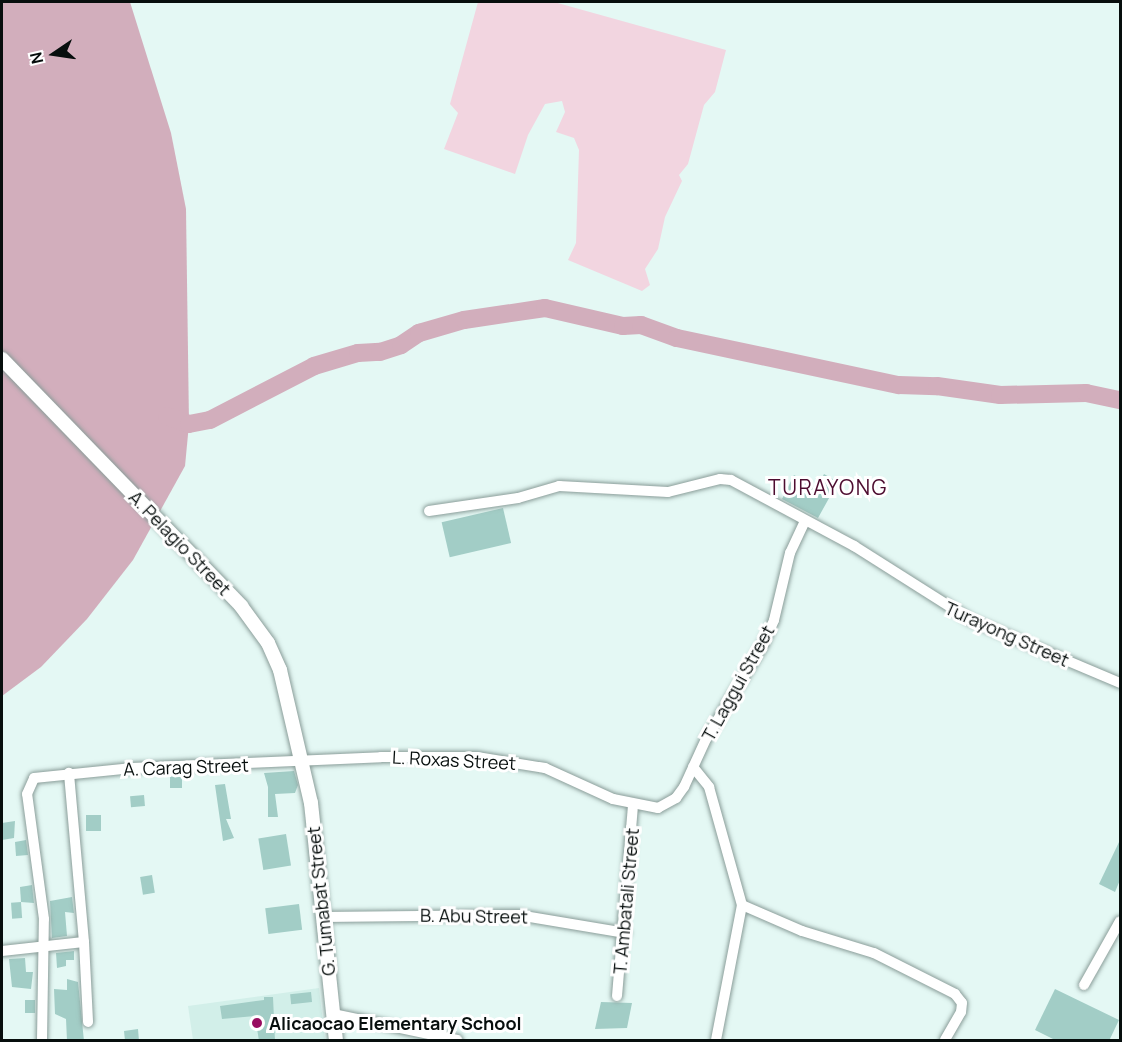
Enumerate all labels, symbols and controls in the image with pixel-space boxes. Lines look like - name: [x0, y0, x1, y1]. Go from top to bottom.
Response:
- north arrow: [24, 24, 84, 84]
- text: N: [24, 50, 48, 66]
- district label: TURAYONG: [768, 474, 888, 500]
- street label: A. Pelagio Street: [125, 486, 235, 600]
- street label: Turayong Street: [942, 597, 1072, 671]
- street label: T. Laggui Street: [697, 621, 779, 745]
- street label: L. Roxas Street: [391, 746, 517, 774]
- street label: A. Carag Street: [123, 754, 249, 780]
- street label: G. Tumabat Street: [302, 825, 340, 977]
- street label: T. Ambatali Street: [609, 827, 643, 975]
- street label: B. Abu Street: [420, 904, 528, 928]
- place label: Alicaocao Elementary School: [269, 1012, 522, 1034]
- marker: Alicaocao Elementary School: [250, 1016, 264, 1030]

